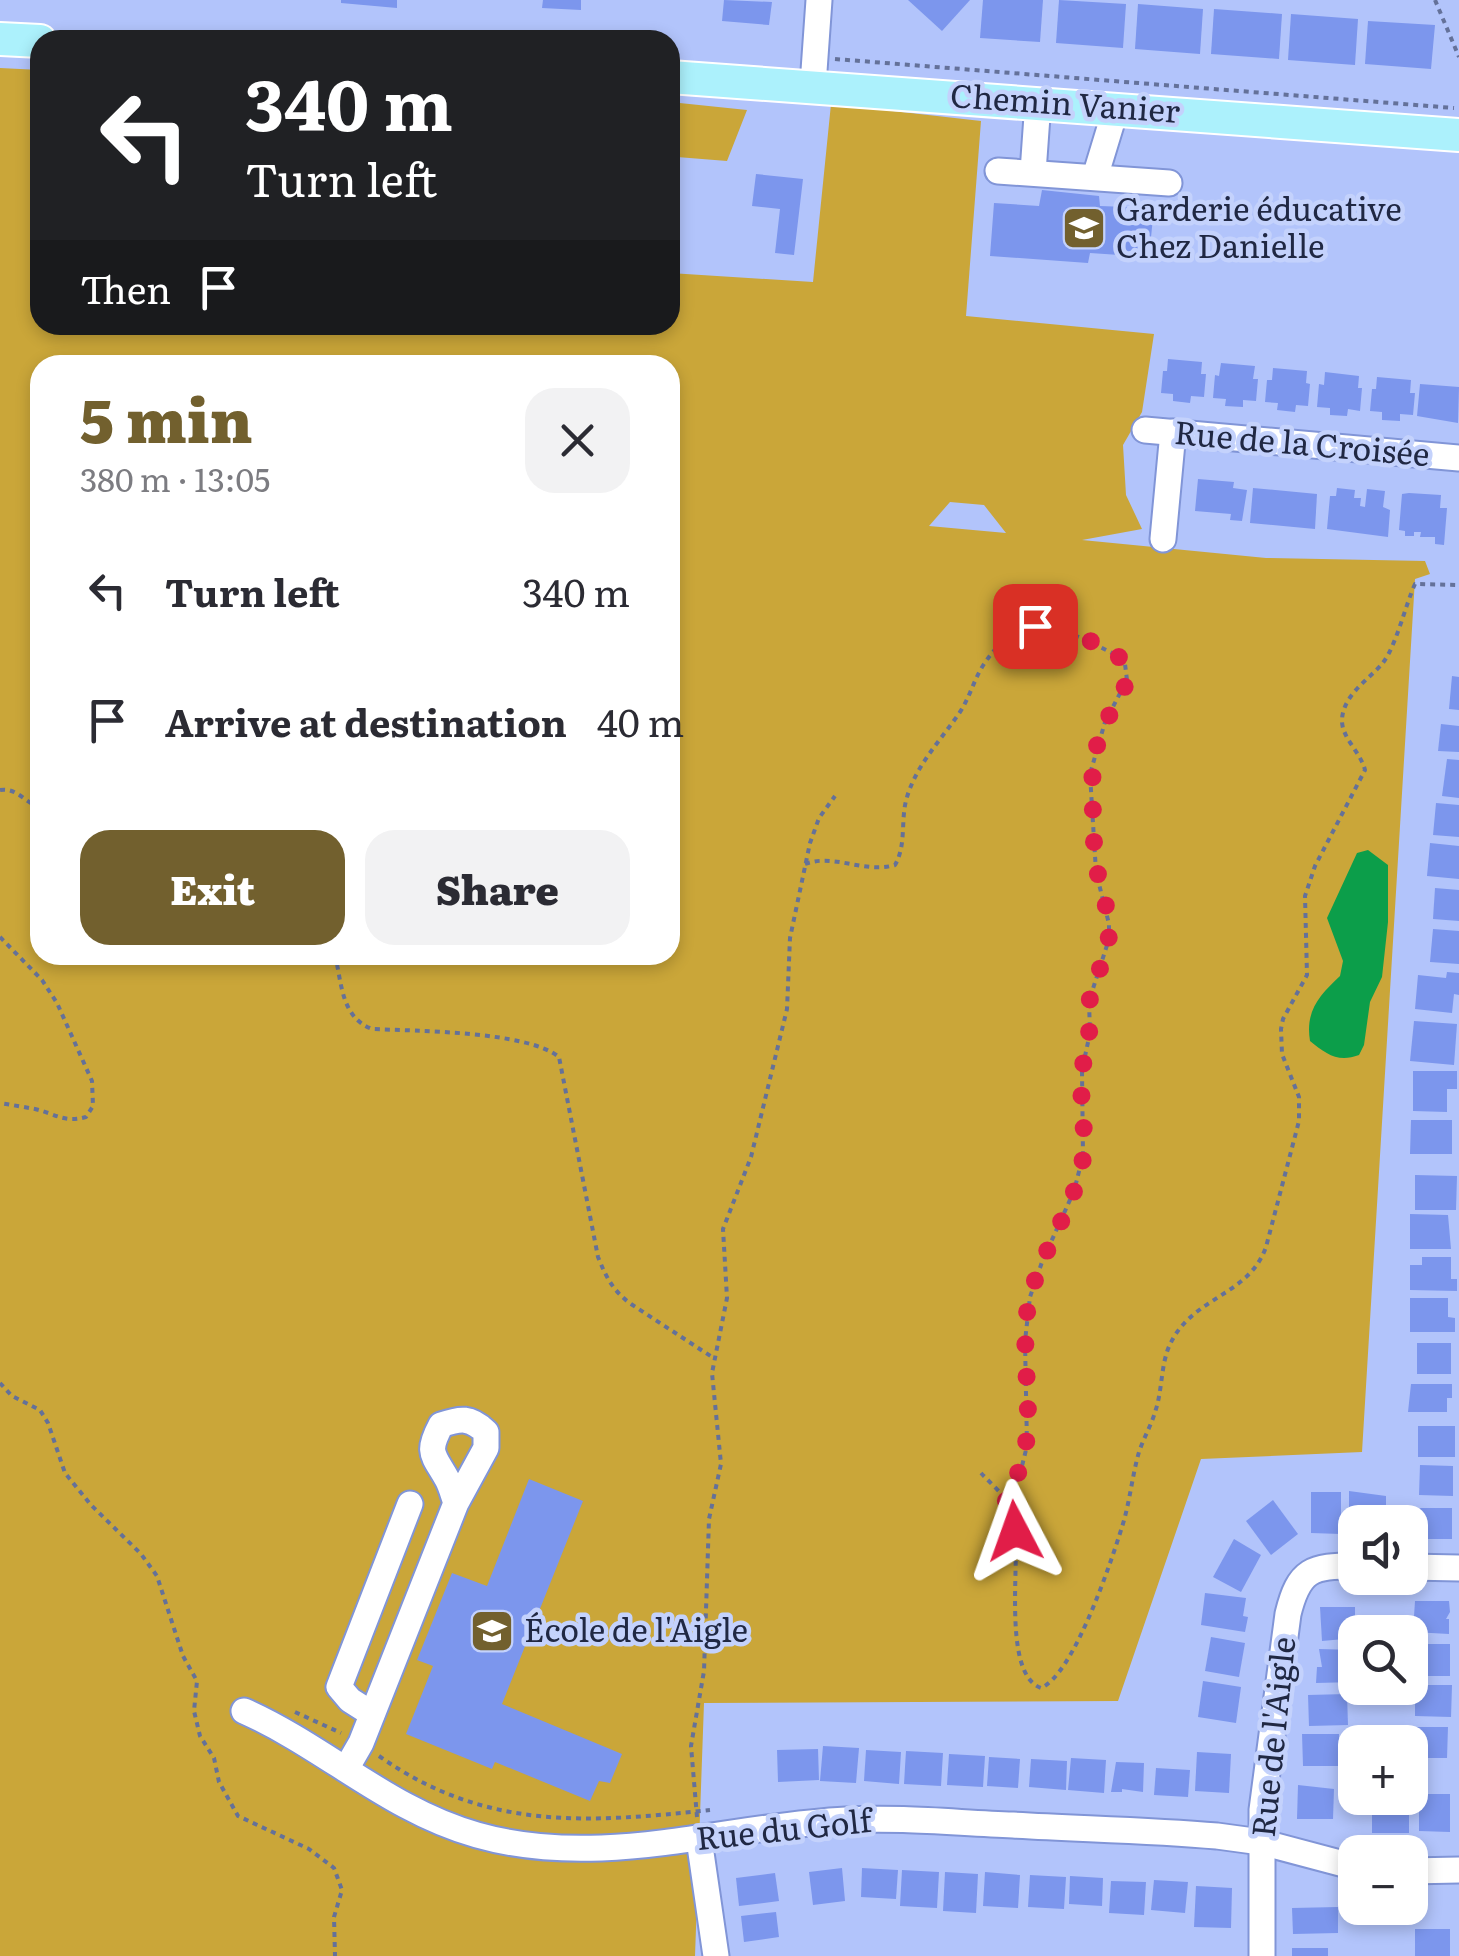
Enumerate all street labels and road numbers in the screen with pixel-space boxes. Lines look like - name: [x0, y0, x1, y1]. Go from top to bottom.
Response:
- street label: Chemin Vanier: [949, 69, 1182, 133]
- street label: Rue de la Croisée: [1173, 406, 1432, 476]
- street label: Rue de l'Aigle: [1237, 1634, 1305, 1839]
- street label: Rue du Golf: [694, 1794, 876, 1860]

